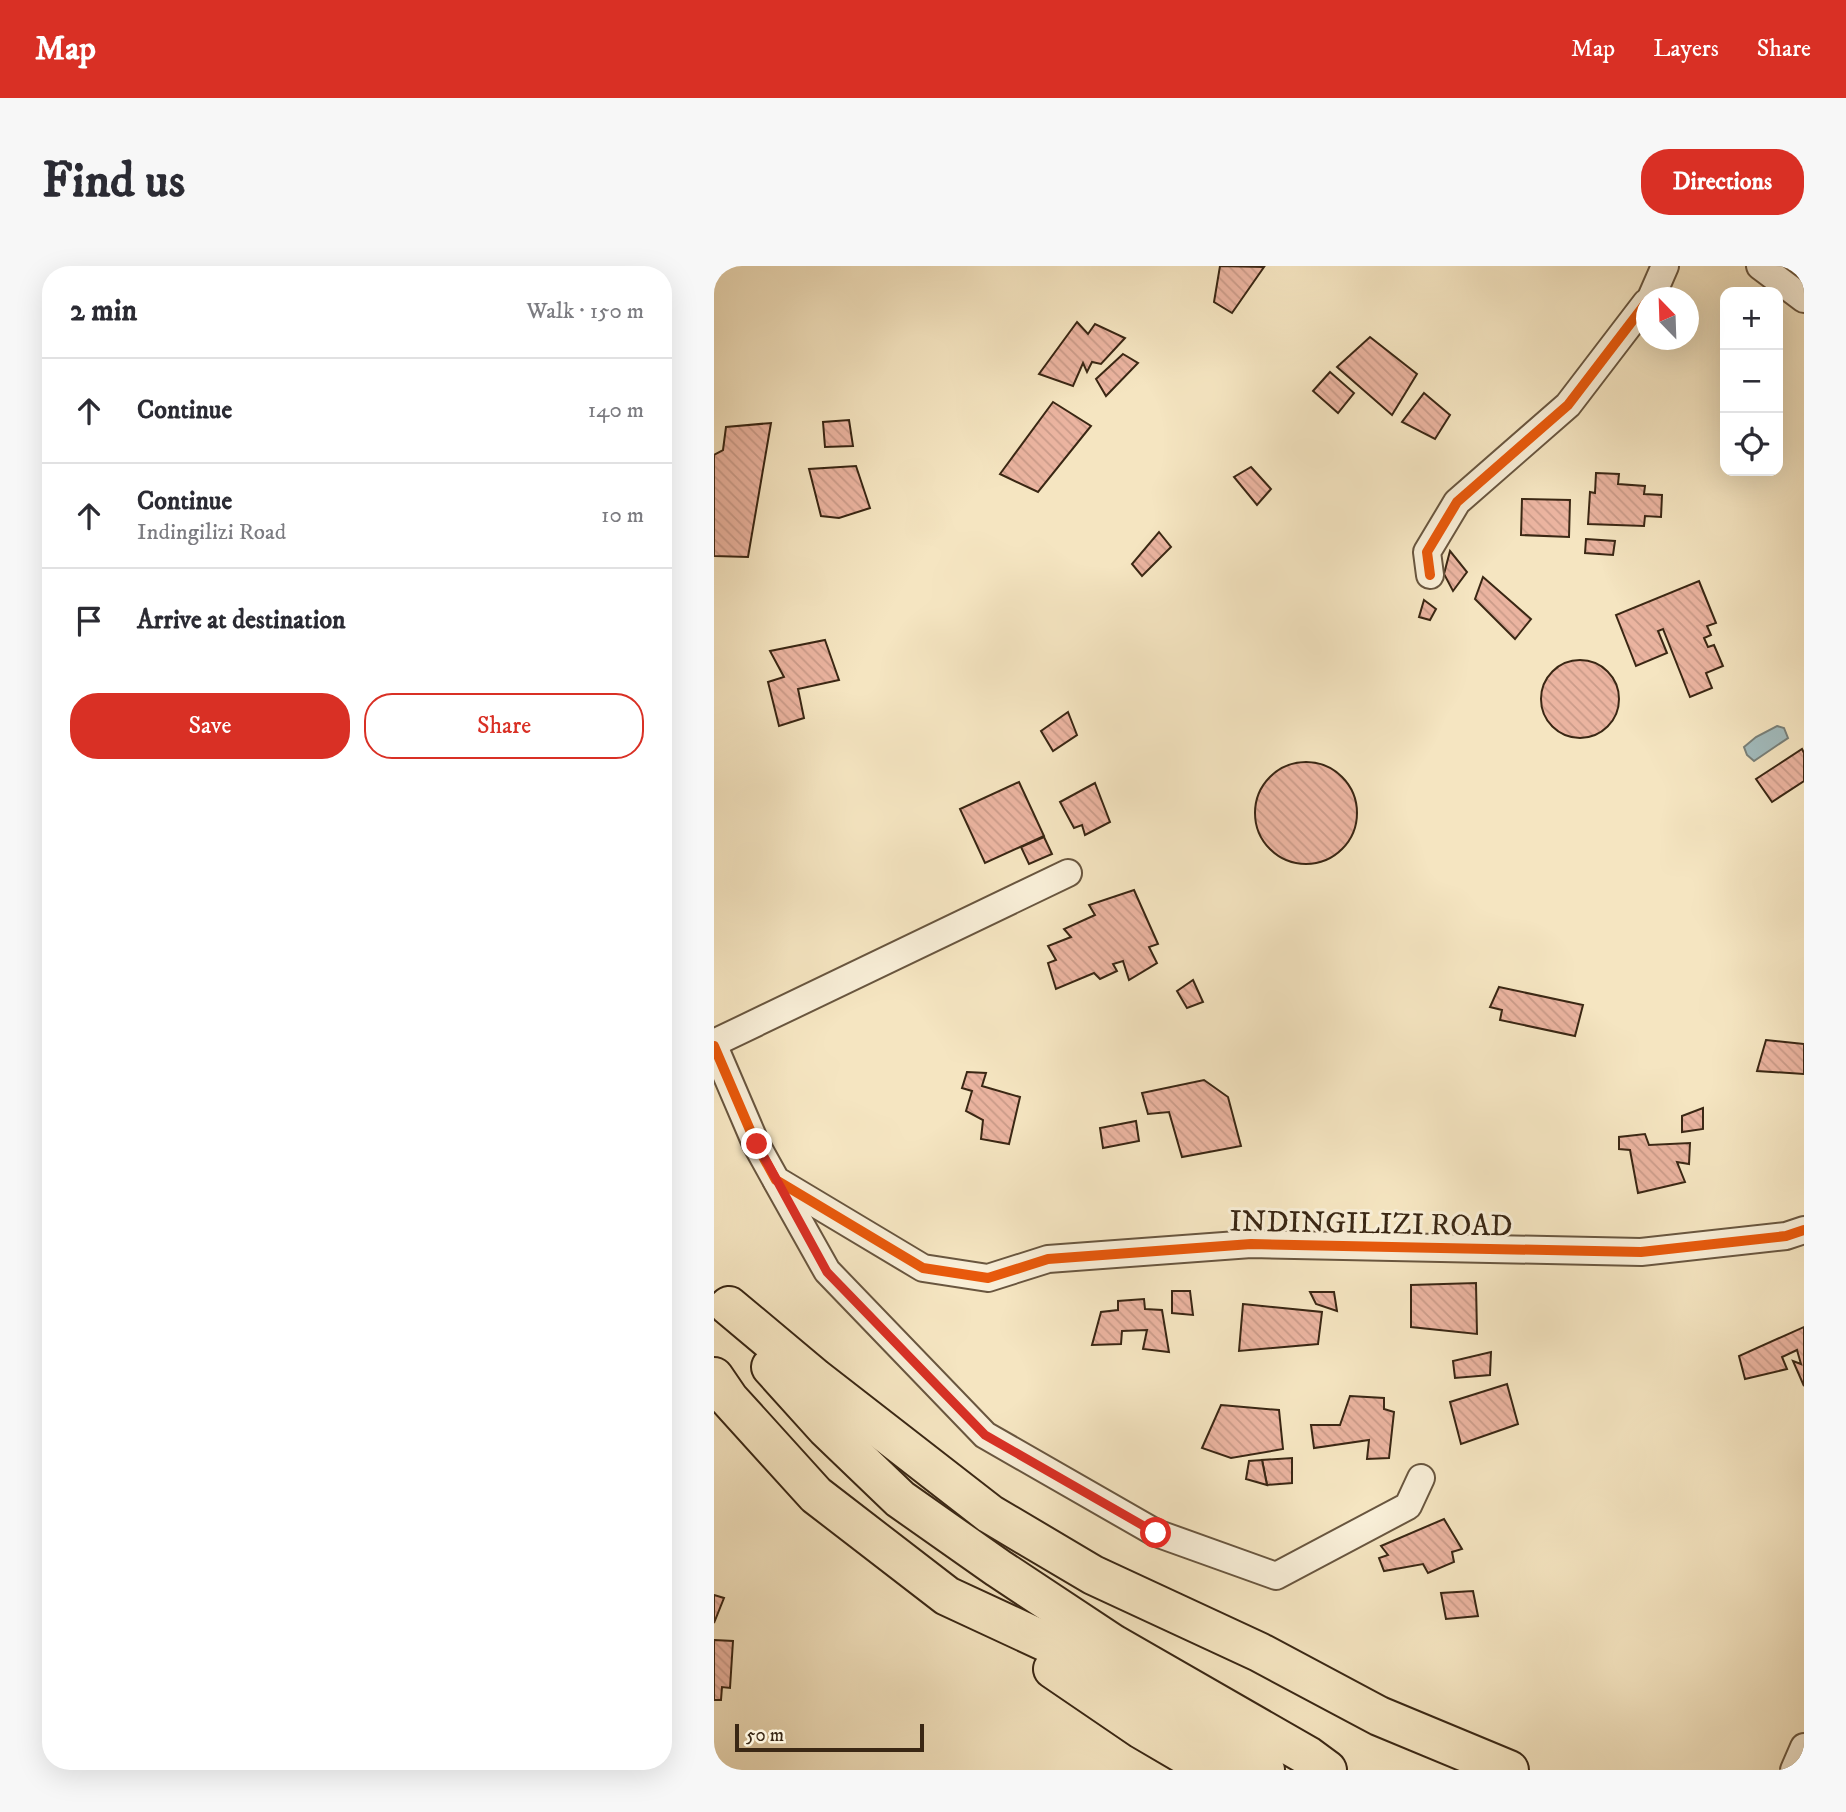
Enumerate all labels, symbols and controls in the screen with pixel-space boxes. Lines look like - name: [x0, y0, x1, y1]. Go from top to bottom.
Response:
- text: Map: [35, 29, 96, 70]
- text: Map: [1571, 34, 1615, 64]
- text: Layers: [1653, 34, 1719, 64]
- text: Share: [1757, 34, 1811, 64]
- button: Directions: [1641, 149, 1804, 215]
- text: Find us: [42, 151, 185, 213]
- north arrow: [1636, 287, 1699, 350]
- map controls: [1720, 287, 1783, 476]
- button: +: [1720, 287, 1783, 350]
- text: 2 min: [70, 293, 137, 330]
- text: Walk · 150 m: [527, 297, 644, 326]
- button: −: [1720, 350, 1783, 413]
- icon: ahead: [70, 392, 108, 430]
- text: Continue: [137, 394, 232, 427]
- text: 140 m: [588, 396, 644, 425]
- button: locate: [1720, 413, 1783, 476]
- text: Continue: [137, 485, 232, 518]
- icon: ahead: [70, 497, 108, 535]
- text: 10 m: [601, 501, 644, 530]
- text: Indingilizi Road: [137, 518, 286, 547]
- icon: arrive: [70, 602, 108, 640]
- text: Arrive at destination: [137, 604, 346, 637]
- button: Save: [70, 693, 350, 759]
- button: Share: [364, 693, 644, 759]
- route end: [741, 1128, 772, 1159]
- street label: INDINGILIZI ROAD: [1229, 1204, 1513, 1245]
- route start: [1140, 1517, 1171, 1548]
- scale bar: [735, 1721, 924, 1753]
- text: 50 m: [746, 1724, 784, 1747]

